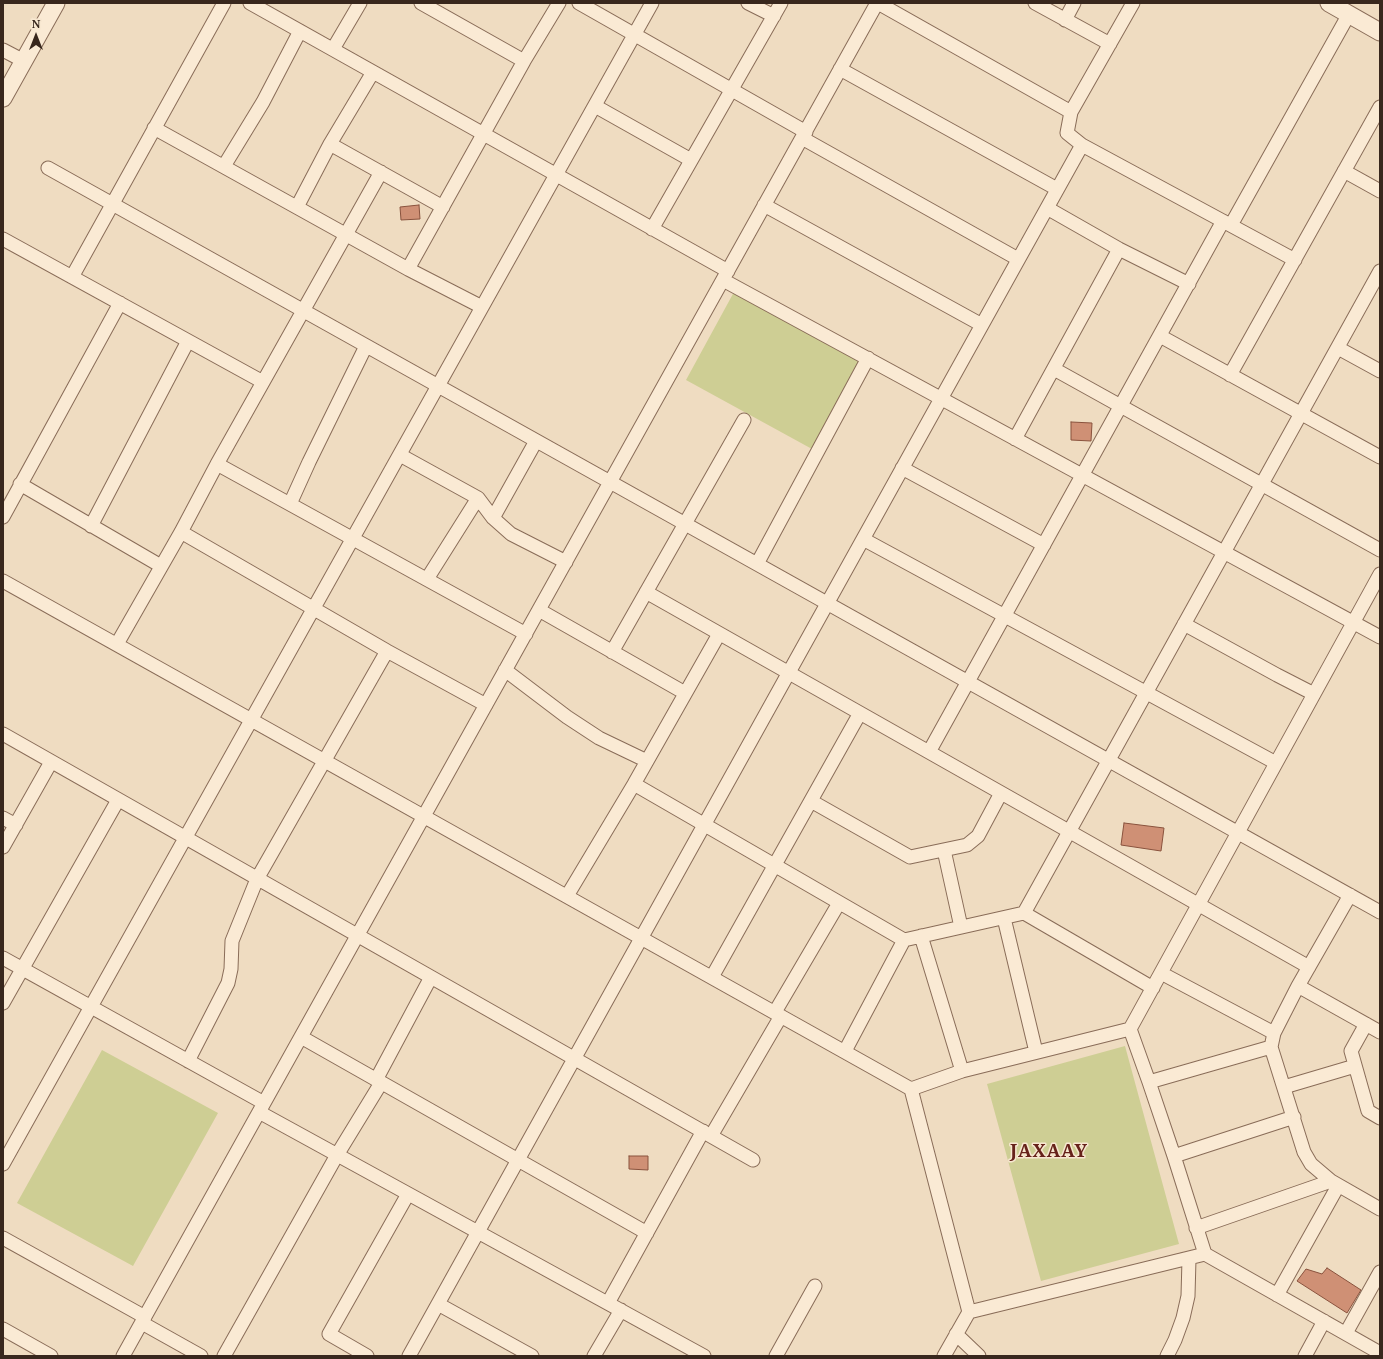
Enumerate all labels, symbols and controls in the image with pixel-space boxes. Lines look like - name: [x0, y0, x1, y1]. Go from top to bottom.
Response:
- north arrow: [16, 16, 56, 56]
- text: N: [32, 16, 40, 31]
- district label: JAXAAY: [1010, 1141, 1088, 1163]

